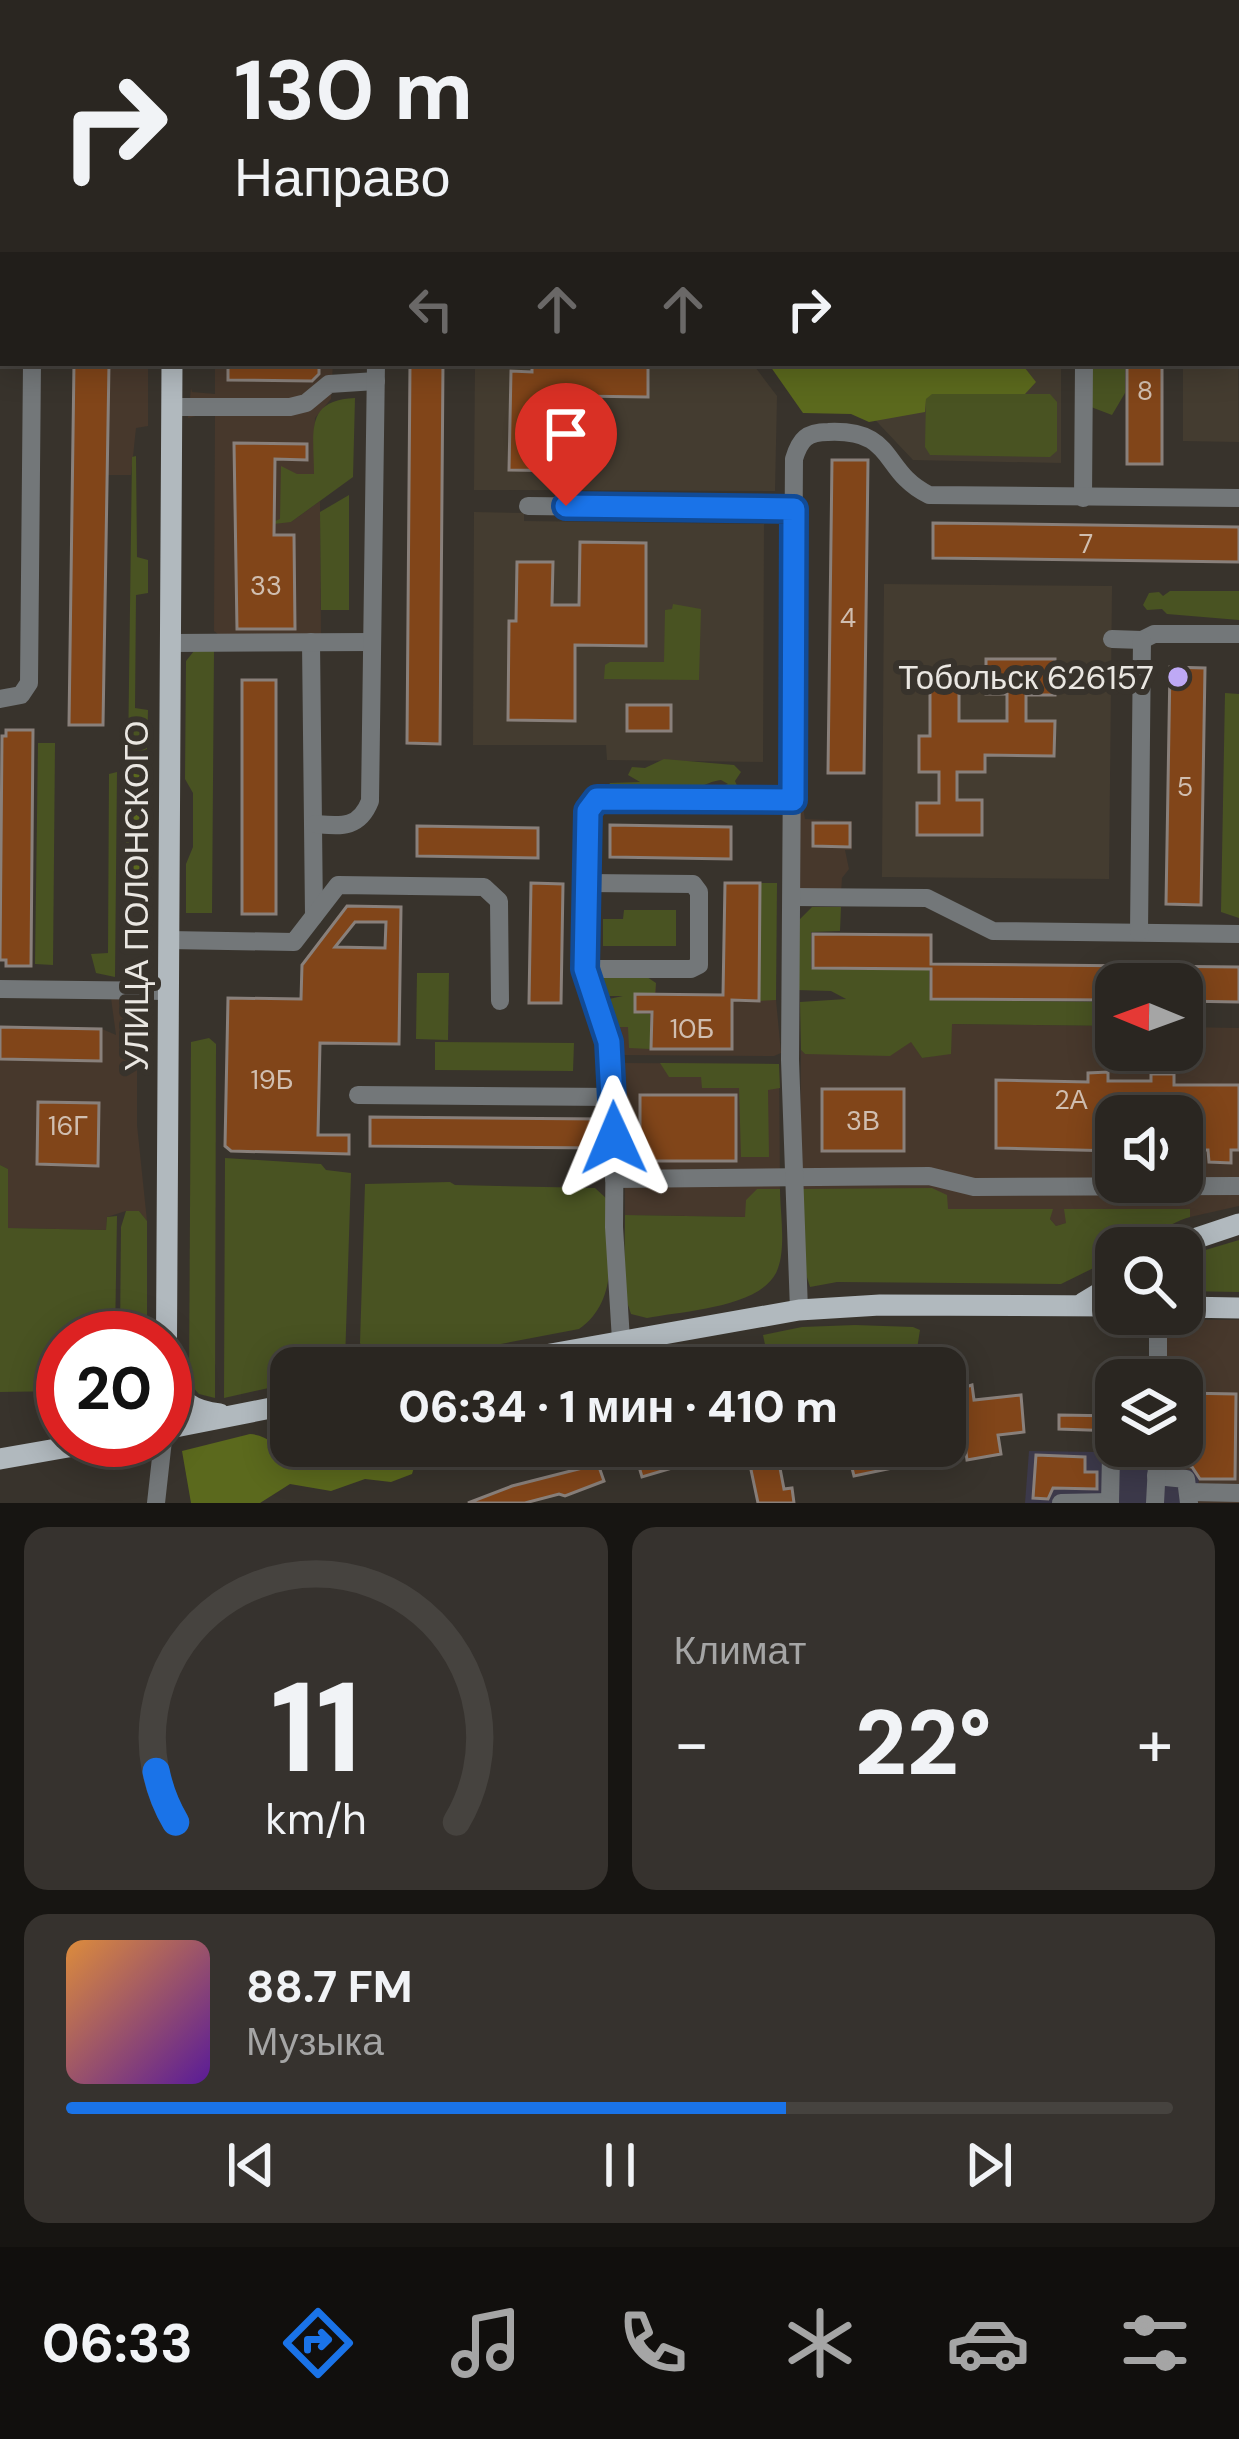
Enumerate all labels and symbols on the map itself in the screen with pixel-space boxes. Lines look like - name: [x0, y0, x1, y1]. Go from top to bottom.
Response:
- house number: 8: [1137, 373, 1153, 408]
- pin: [515, 383, 617, 506]
- house number: 7: [1079, 526, 1093, 561]
- house number: 33: [250, 568, 282, 603]
- house number: 4: [840, 600, 856, 635]
- place label: Тобольск 626157: [898, 656, 1154, 699]
- marker: Тобольск 626157: [1165, 664, 1191, 690]
- street label: УЛИЦА ПОЛОНСКОГО: [115, 721, 158, 1071]
- house number: 5: [1177, 769, 1193, 804]
- north arrow: [1095, 963, 1203, 1071]
- house number: 10Б: [670, 1011, 714, 1046]
- house number: 19Б: [250, 1062, 294, 1097]
- position arrow: [551, 1075, 677, 1201]
- house number: 2А: [1054, 1082, 1088, 1117]
- house number: 3В: [846, 1103, 880, 1138]
- house number: 16Г: [48, 1108, 88, 1143]
- speed limit sign: 20: [36, 1311, 192, 1467]

